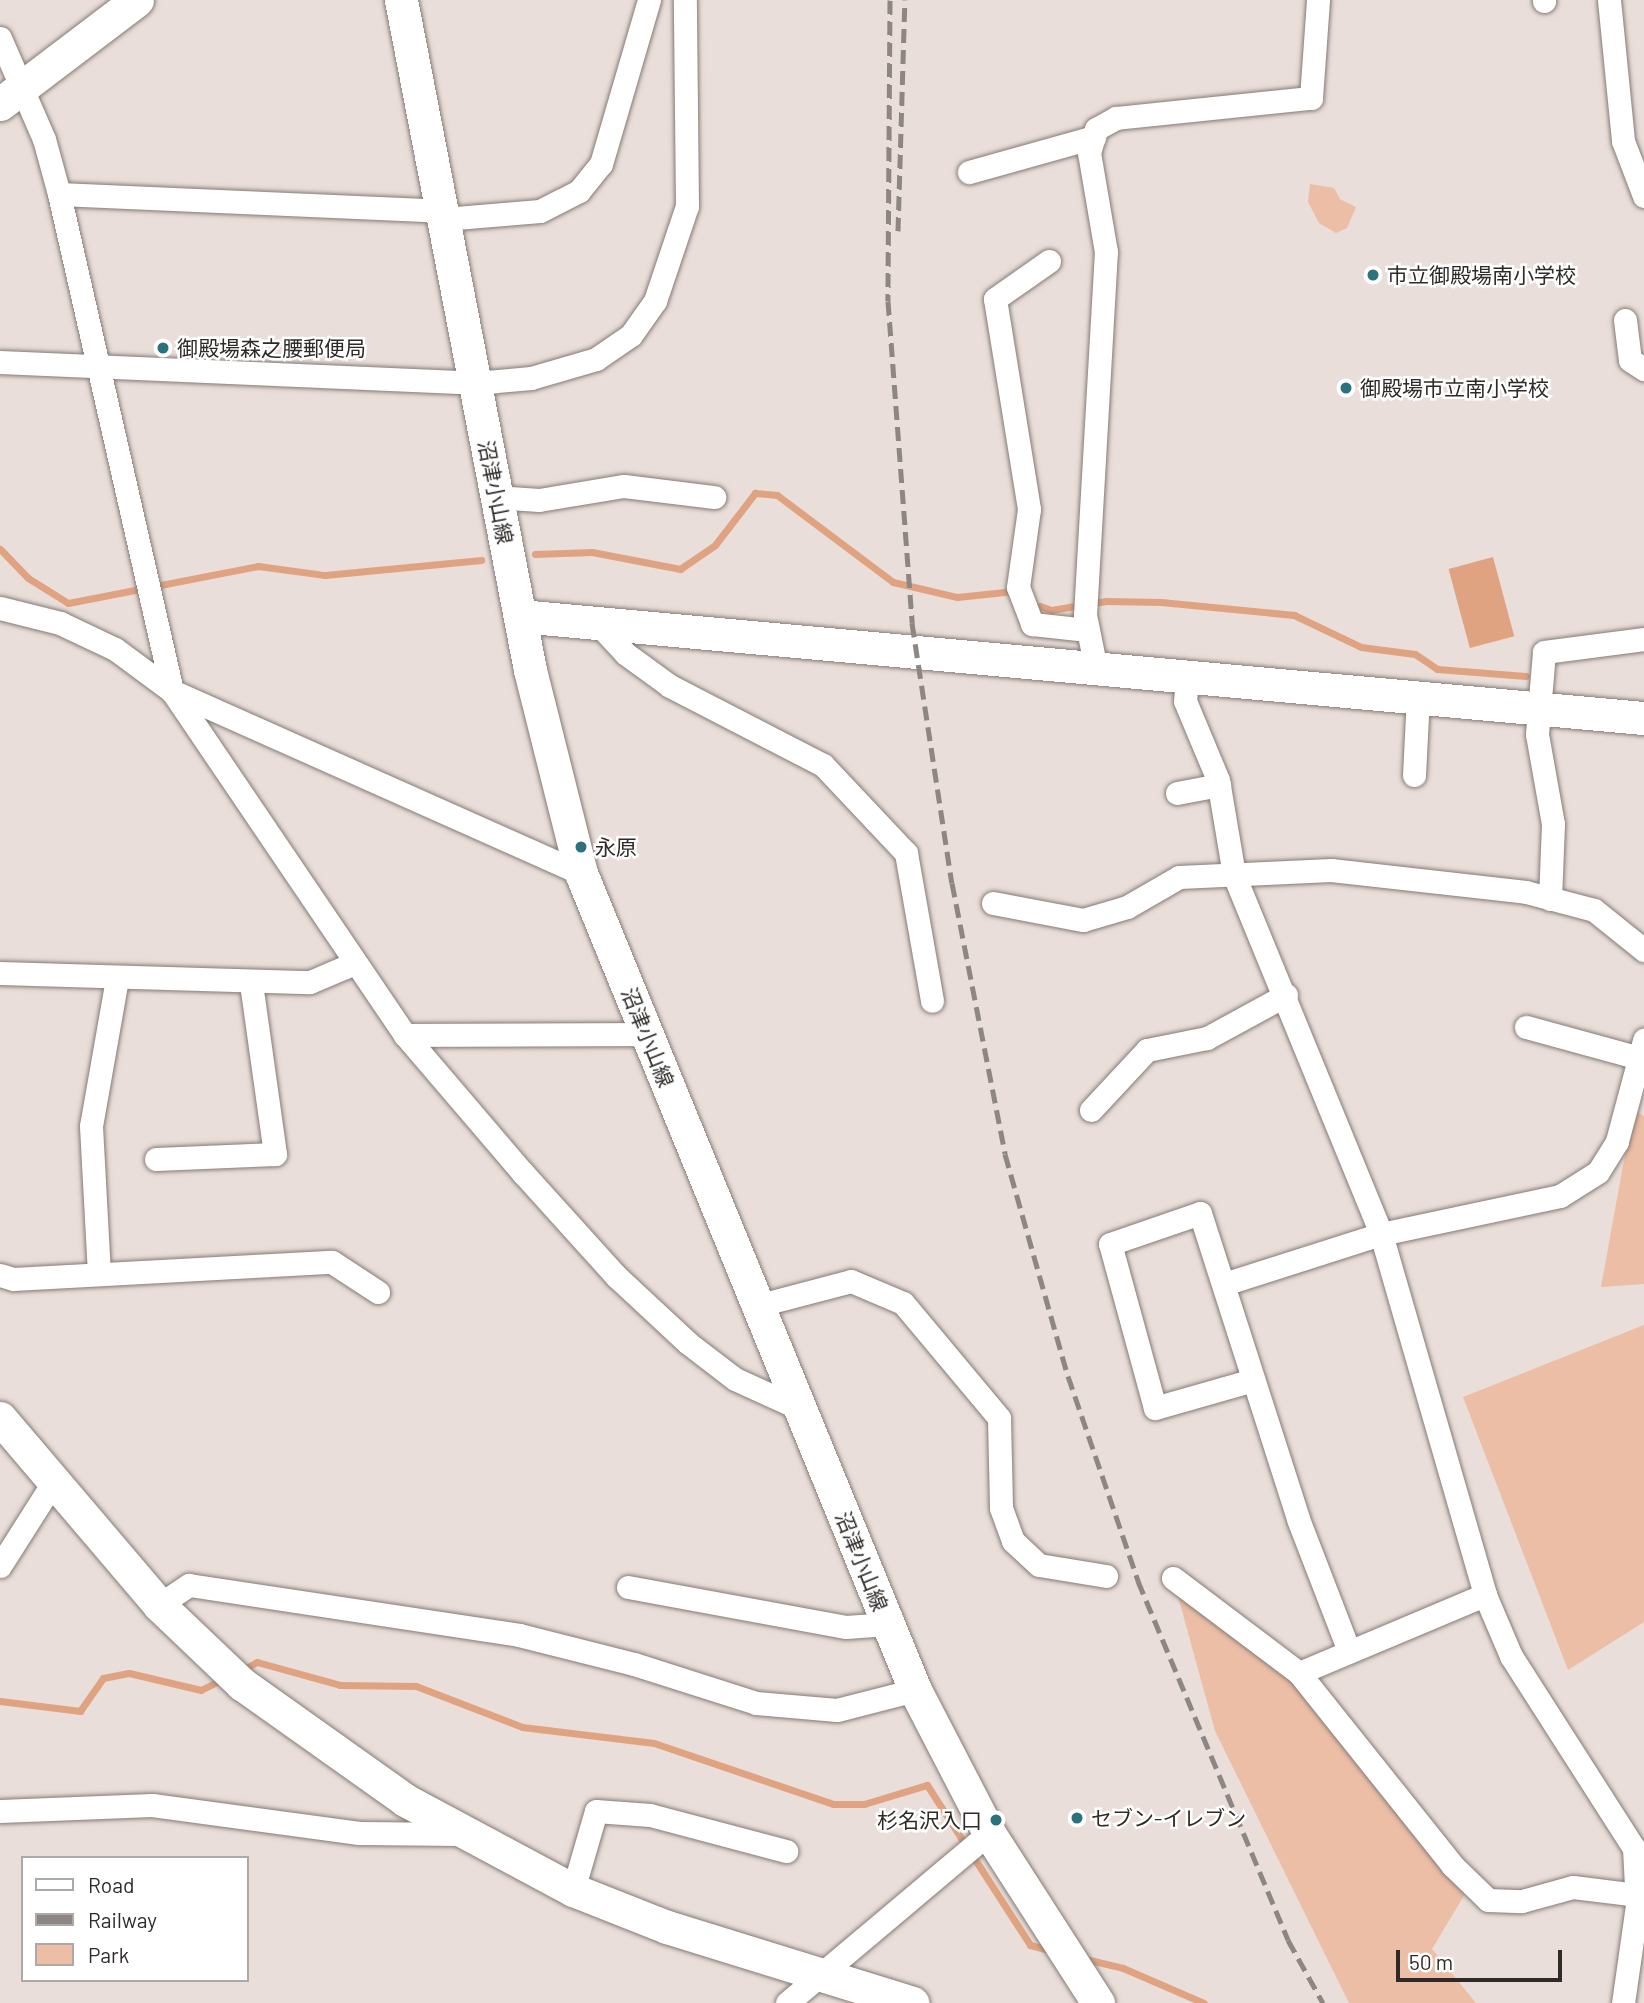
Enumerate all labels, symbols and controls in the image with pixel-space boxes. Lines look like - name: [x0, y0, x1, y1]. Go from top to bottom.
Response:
- place label: 市立御殿場南小学校: [1387, 262, 1576, 288]
- marker: 市立御殿場南小学校: [1365, 267, 1381, 283]
- place label: 御殿場森之腰郵便局: [177, 335, 366, 361]
- marker: 御殿場森之腰郵便局: [155, 340, 171, 356]
- place label: 御殿場市立南小学校: [1360, 375, 1549, 401]
- marker: 御殿場市立南小学校: [1338, 380, 1354, 396]
- street label: 沼津小山線: [474, 438, 518, 546]
- place label: 永原: [595, 834, 637, 860]
- marker: 永原: [573, 839, 589, 855]
- street label: 沼津小山線: [617, 984, 679, 1090]
- street label: 沼津小山線: [831, 1508, 893, 1614]
- place label: セブン-イレブン: [1091, 1805, 1246, 1831]
- place label: 杉名沢入口: [877, 1807, 982, 1833]
- marker: セブン-イレブン: [1069, 1810, 1085, 1826]
- marker: 杉名沢入口: [988, 1812, 1004, 1828]
- legend: [21, 1856, 248, 1982]
- text: Road: [88, 1872, 134, 1897]
- text: Railway: [88, 1907, 157, 1932]
- scale bar: [1399, 1937, 1565, 1981]
- text: Park: [88, 1942, 129, 1967]
- text: 50 m: [1409, 1949, 1453, 1974]

